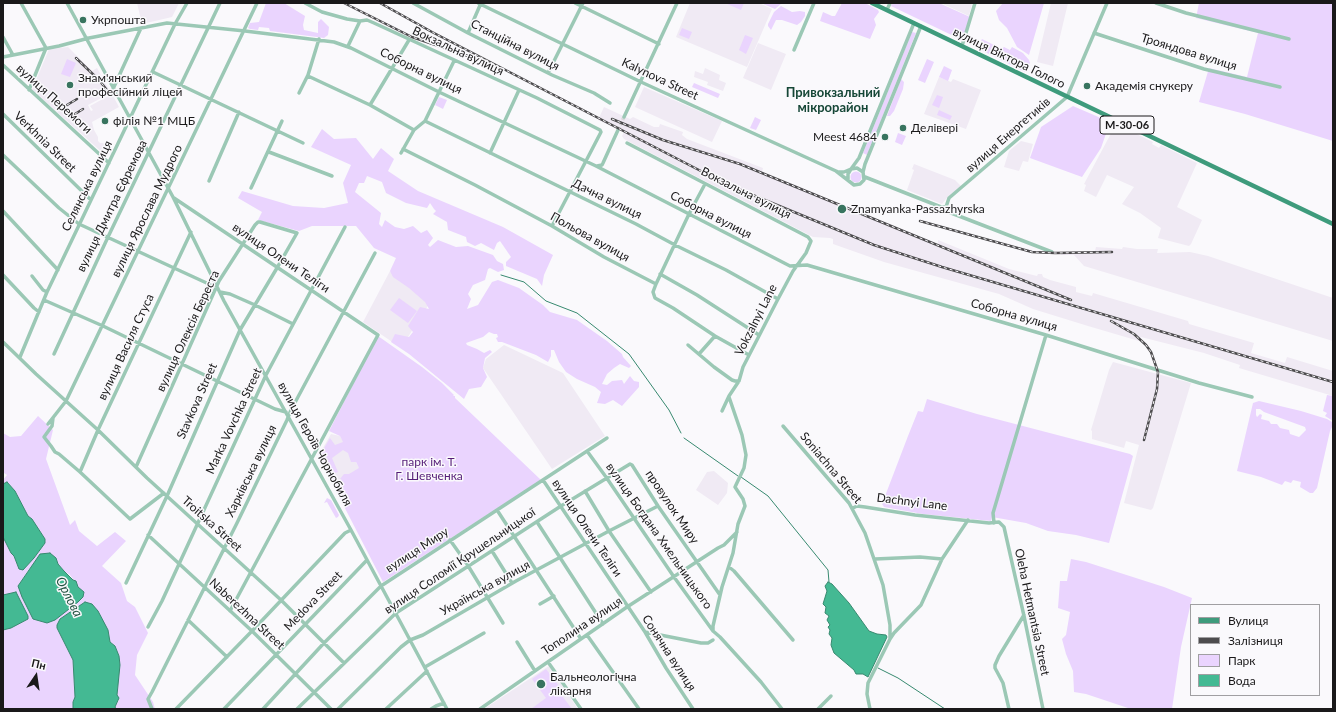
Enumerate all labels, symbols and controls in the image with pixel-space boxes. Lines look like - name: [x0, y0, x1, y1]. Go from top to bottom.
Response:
- place label: Укрпошта: [91, 13, 146, 27]
- marker: Укрпошта: [78, 15, 88, 25]
- street label: Станційна вулиця: [468, 16, 562, 74]
- street label: Вокзальна вулиця: [410, 24, 506, 78]
- street label: вулиця Віктора Голого: [951, 25, 1067, 91]
- street label: Трояндова вулиця: [1139, 31, 1239, 73]
- street label: Соборна вулиця: [378, 45, 464, 97]
- street label: Kalynova Street: [619, 55, 701, 103]
- street label: вулиця Перемоги: [13, 61, 95, 137]
- place label: Знам'янський професійний ліцей: [78, 71, 183, 99]
- place label: Академія снукеру: [1095, 79, 1193, 93]
- marker: Знам'янський професійний ліцей: [65, 80, 75, 90]
- marker: Академія снукеру: [1082, 81, 1092, 91]
- district label: Привокзальний мікрорайон: [786, 85, 880, 116]
- street label: вулиця Енергетиків: [963, 94, 1053, 176]
- street label: Verkhnia Street: [11, 109, 79, 175]
- place label: філія №1 МЦБ: [113, 114, 195, 128]
- marker: філія №1 МЦБ: [100, 116, 110, 126]
- road number: М-30-06: [1100, 116, 1154, 134]
- place label: Делівері: [911, 121, 958, 135]
- marker: Делівері: [898, 123, 908, 133]
- place label: Meest 4684: [813, 130, 877, 144]
- marker: Meest 4684: [880, 132, 890, 142]
- street label: Селянська вулиця: [59, 138, 115, 234]
- street label: вулиця Дмитра Єфремова: [74, 138, 150, 274]
- street label: вулиця Ярослава Мудрого: [109, 142, 185, 280]
- street label: Вокзальна вулиця: [699, 164, 793, 222]
- street label: Дачна вулиця: [570, 176, 644, 222]
- street label: Соборна вулиця: [668, 188, 754, 242]
- place label: Znamyanka-Passazhyrska: [851, 202, 985, 216]
- marker: Znamyanka-Passazhyrska: [836, 203, 848, 215]
- street label: Польова вулиця: [548, 209, 632, 265]
- street label: вулиця Олени Теліги: [230, 220, 332, 296]
- street label: вулиця Олексія Береста: [154, 268, 222, 394]
- street label: Vokzalnyi Lane: [732, 282, 780, 358]
- street label: вулиця Василя Стуса: [95, 292, 157, 402]
- street label: Соборна вулиця: [969, 296, 1059, 334]
- street label: Stavkova Street: [174, 361, 220, 441]
- street label: Marka Vovchka Street: [203, 366, 265, 476]
- street label: вулиця Героїв Чорнобиля: [275, 380, 355, 508]
- street label: Харківська вулиця: [222, 423, 280, 519]
- street label: Soniachna Street: [797, 429, 865, 507]
- park label: парк ім. Т. Г. Шевченка: [395, 455, 463, 483]
- street label: вулиця Богдана Хмельницького: [603, 460, 715, 612]
- street label: провулок Миру: [642, 468, 702, 546]
- street label: вулиця Олени Теліги: [549, 477, 625, 579]
- street label: Dachnyi Lane: [876, 491, 948, 513]
- street label: Troitska Street: [179, 493, 245, 555]
- street label: вулиця Соломії Крушельницької: [382, 505, 538, 617]
- street label: вулиця Миру: [383, 524, 451, 576]
- street label: Oleha Hetmantsia Street: [1012, 547, 1052, 677]
- street label: Українська вулиця: [438, 557, 532, 619]
- street label: Medova Street: [281, 568, 345, 634]
- water label: Орлова: [52, 574, 86, 620]
- street label: Naberezhna Street: [206, 575, 288, 653]
- street label: Тополина вулиця: [539, 594, 625, 658]
- legend: [1190, 604, 1320, 696]
- street label: Сонячна вулиця: [639, 612, 699, 694]
- text: Вулиця: [1228, 613, 1268, 628]
- text: Залізниця: [1228, 633, 1283, 648]
- text: Парк: [1228, 653, 1256, 668]
- north arrow: [16, 656, 56, 696]
- text: Пн: [30, 656, 47, 672]
- place label: Бальнеологічна лікарня: [550, 670, 636, 698]
- text: Вода: [1228, 673, 1256, 688]
- marker: Бальнеологічна лікарня: [535, 678, 547, 690]

